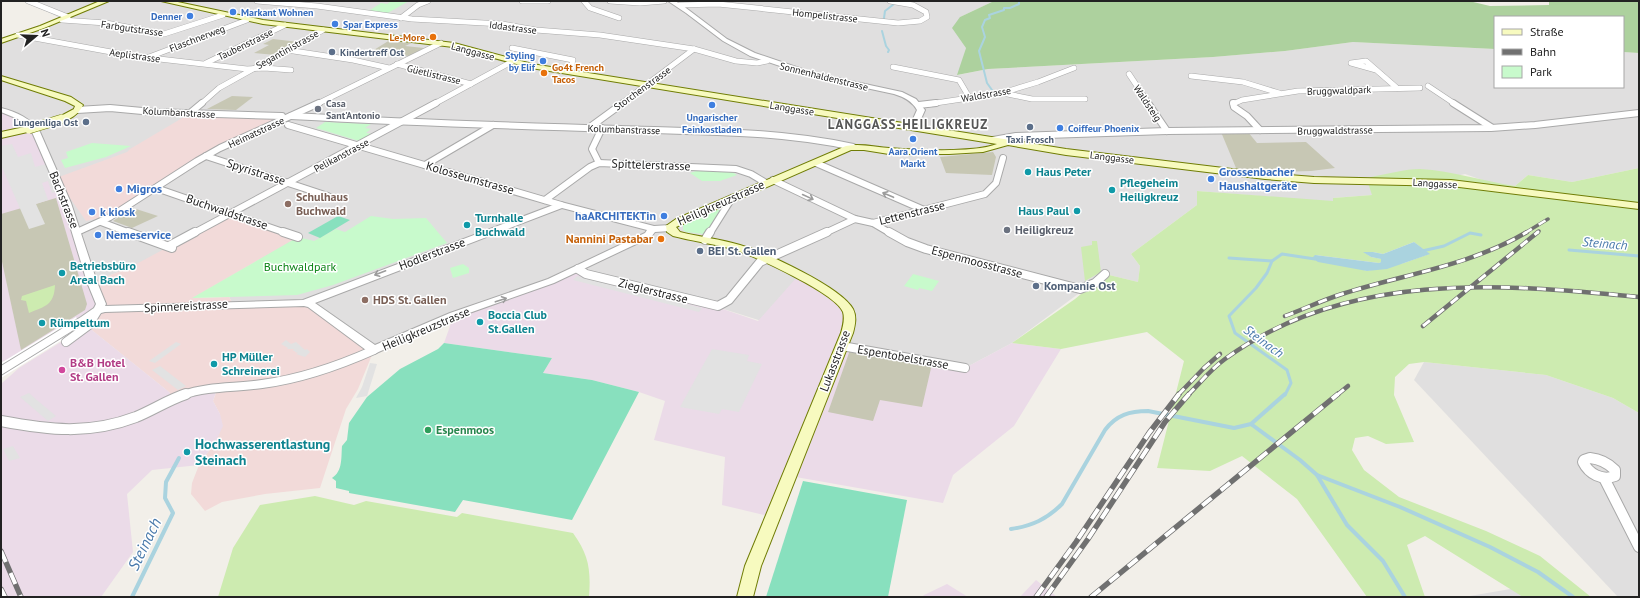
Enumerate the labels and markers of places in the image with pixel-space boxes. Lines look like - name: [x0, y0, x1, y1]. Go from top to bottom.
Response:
- place label: Markant Wohnen: [241, 6, 313, 19]
- marker: Markant Wohnen: [228, 7, 238, 17]
- place label: Denner: [151, 10, 182, 23]
- marker: Denner: [185, 11, 195, 21]
- place label: Spar Express: [343, 18, 398, 31]
- marker: Spar Express: [330, 19, 340, 29]
- place label: Le-More: [390, 31, 425, 44]
- marker: Le-More: [428, 32, 438, 42]
- place label: Kindertreff Ost: [340, 46, 404, 59]
- marker: Kindertreff Ost: [327, 47, 337, 57]
- place label: Styling by Elif: [505, 49, 536, 74]
- marker: Styling by Elif: [538, 56, 548, 66]
- place label: Go4t French Tacos: [552, 61, 604, 86]
- marker: Go4t French Tacos: [539, 68, 549, 78]
- place label: Casa Sant'Antonio: [326, 97, 381, 122]
- marker: Ungarischer Feinkostladen: [707, 100, 717, 110]
- marker: Casa Sant'Antonio: [313, 104, 323, 114]
- place label: Ungarischer Feinkostladen: [682, 111, 742, 136]
- place label: Lungenliga Ost: [13, 116, 79, 129]
- marker: Lungenliga Ost: [81, 117, 91, 127]
- marker: Taxi Frosch: [1025, 122, 1035, 132]
- place label: Coiffeur Phoenix: [1068, 122, 1140, 135]
- marker: Coiffeur Phoenix: [1055, 123, 1065, 133]
- place label: Taxi Frosch: [1006, 133, 1054, 146]
- marker: Aara Orient Markt: [908, 134, 918, 144]
- place label: Aara Orient Markt: [889, 145, 938, 170]
- place label: Haus Peter: [1036, 164, 1092, 179]
- place label: Grossenbacher Haushaltgeräte: [1219, 164, 1297, 193]
- marker: Haus Peter: [1023, 167, 1033, 177]
- marker: Grossenbacher Haushaltgeräte: [1206, 174, 1216, 184]
- place label: Pflegeheim Heiligkreuz: [1120, 175, 1179, 204]
- place label: Migros: [127, 181, 162, 196]
- marker: Migros: [114, 184, 124, 194]
- marker: Pflegeheim Heiligkreuz: [1107, 185, 1117, 195]
- place label: Schulhaus Buchwald: [296, 189, 348, 218]
- marker: Schulhaus Buchwald: [283, 199, 293, 209]
- place label: Haus Paul: [1018, 203, 1069, 218]
- place label: k kiosk: [100, 204, 135, 219]
- marker: Haus Paul: [1072, 206, 1082, 216]
- marker: k kiosk: [87, 207, 97, 217]
- place label: haARCHITEKTin: [575, 208, 656, 223]
- place label: Turnhalle Buchwald: [475, 210, 525, 239]
- marker: haARCHITEKTin: [659, 211, 669, 221]
- marker: Turnhalle Buchwald: [462, 220, 472, 230]
- place label: Heiligkreuz: [1015, 222, 1074, 237]
- marker: Heiligkreuz: [1002, 225, 1012, 235]
- place label: Nemeservice: [106, 227, 171, 242]
- marker: Nemeservice: [93, 230, 103, 240]
- place label: Nannini Pastabar: [566, 231, 654, 246]
- marker: Nannini Pastabar: [656, 234, 666, 244]
- place label: BEI St. Gallen: [708, 243, 776, 258]
- marker: BEI St. Gallen: [695, 246, 705, 256]
- place label: Betriebsbüro Areal Bach: [70, 258, 137, 287]
- marker: Betriebsbüro Areal Bach: [57, 268, 67, 278]
- place label: Kompanie Ost: [1044, 278, 1116, 293]
- marker: Kompanie Ost: [1031, 281, 1041, 291]
- place label: HDS St. Gallen: [373, 292, 446, 307]
- marker: HDS St. Gallen: [360, 295, 370, 305]
- place label: Boccia Club St.Gallen: [488, 307, 547, 336]
- place label: Rümpeltum: [50, 315, 110, 330]
- marker: Boccia Club St.Gallen: [475, 317, 485, 327]
- marker: Rümpeltum: [37, 318, 47, 328]
- place label: HP Müller Schreinerei: [222, 349, 280, 378]
- place label: B&B Hotel St. Gallen: [70, 355, 125, 384]
- marker: HP Müller Schreinerei: [209, 359, 219, 369]
- marker: B&B Hotel St. Gallen: [57, 365, 67, 375]
- place label: Espenmoos: [436, 422, 494, 437]
- marker: Espenmoos: [423, 425, 433, 435]
- place label: Hochwasserentlastung Steinach: [195, 435, 330, 469]
- marker: Hochwasserentlastung Steinach: [182, 447, 192, 457]

